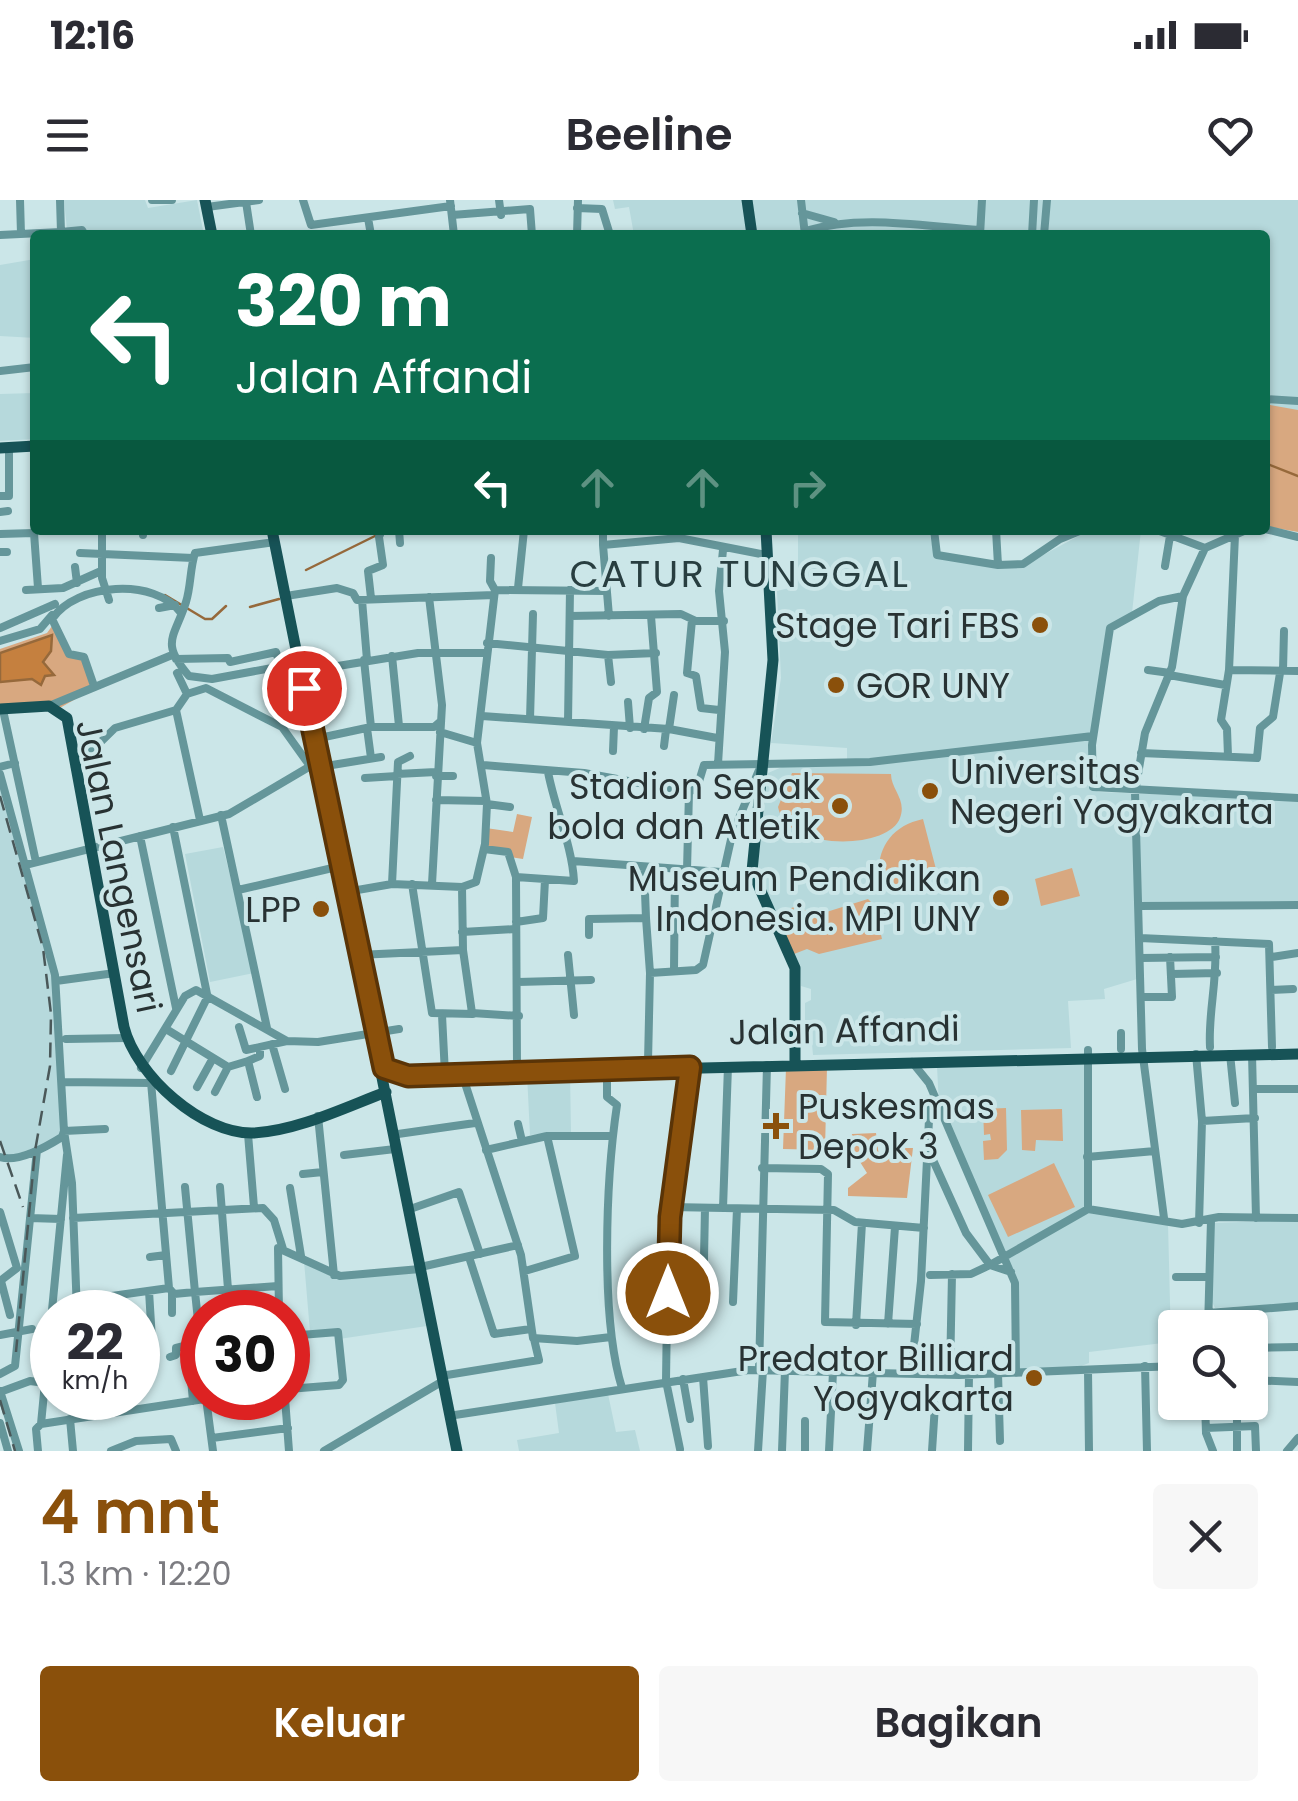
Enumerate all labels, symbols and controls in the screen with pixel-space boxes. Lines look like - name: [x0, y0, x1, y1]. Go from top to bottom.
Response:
- text: 12:16: [50, 9, 135, 62]
- text: Beeline: [566, 103, 733, 166]
- icon: menu: [40, 108, 95, 163]
- icon: heart: [1203, 108, 1258, 163]
- text: 320 m: [235, 252, 452, 351]
- icon: left: [70, 270, 200, 400]
- text: Jalan Affandi: [235, 346, 532, 409]
- icon: left: [465, 460, 520, 515]
- icon: ahead: [570, 460, 625, 515]
- icon: ahead: [675, 460, 730, 515]
- icon: right: [780, 460, 835, 515]
- district label: CATUR TUNGGAL: [570, 547, 911, 600]
- place label: Stage Tari FBS: [775, 601, 1020, 650]
- marker: Stage Tari FBS: [1029, 614, 1051, 636]
- pin: [262, 646, 347, 731]
- icon: arrive: [277, 661, 332, 716]
- place label: GOR UNY: [856, 661, 1010, 710]
- marker: GOR UNY: [825, 674, 847, 696]
- street label: Jalan Langensari: [64, 715, 174, 1017]
- place label: Universitas Negeri Yogyakarta: [950, 747, 1274, 836]
- place label: Stadion Sepak bola dan Atletik: [547, 762, 820, 851]
- marker: Universitas Negeri Yogyakarta: [919, 780, 941, 802]
- marker: Stadion Sepak bola dan Atletik: [829, 795, 851, 817]
- place label: Museum Pendidikan Indonesia. MPI UNY: [628, 854, 981, 943]
- place label: LPP: [245, 885, 301, 934]
- marker: Museum Pendidikan Indonesia. MPI UNY: [990, 887, 1012, 909]
- marker: LPP: [310, 898, 332, 920]
- street label: Jalan Affandi: [728, 1003, 960, 1057]
- place label: Puskesmas Depok 3: [798, 1082, 995, 1171]
- marker: Puskesmas Depok 3: [763, 1113, 789, 1139]
- position arrow: [616, 1241, 720, 1345]
- speed limit sign: 30: [180, 1290, 310, 1420]
- text: 22: [66, 1307, 124, 1378]
- map controls: [1158, 1310, 1268, 1420]
- button: search: [1158, 1310, 1268, 1420]
- place label: Predator Billiard Yogyakarta: [738, 1334, 1014, 1423]
- text: km/h: [62, 1363, 128, 1398]
- marker: Predator Billiard Yogyakarta: [1023, 1367, 1045, 1389]
- text: 4 mnt: [40, 1470, 220, 1554]
- button: close: [1153, 1484, 1258, 1589]
- text: 1.3 km · 12:20: [40, 1551, 232, 1596]
- button: Keluar: [40, 1666, 639, 1781]
- button: Bagikan: [659, 1666, 1258, 1781]

